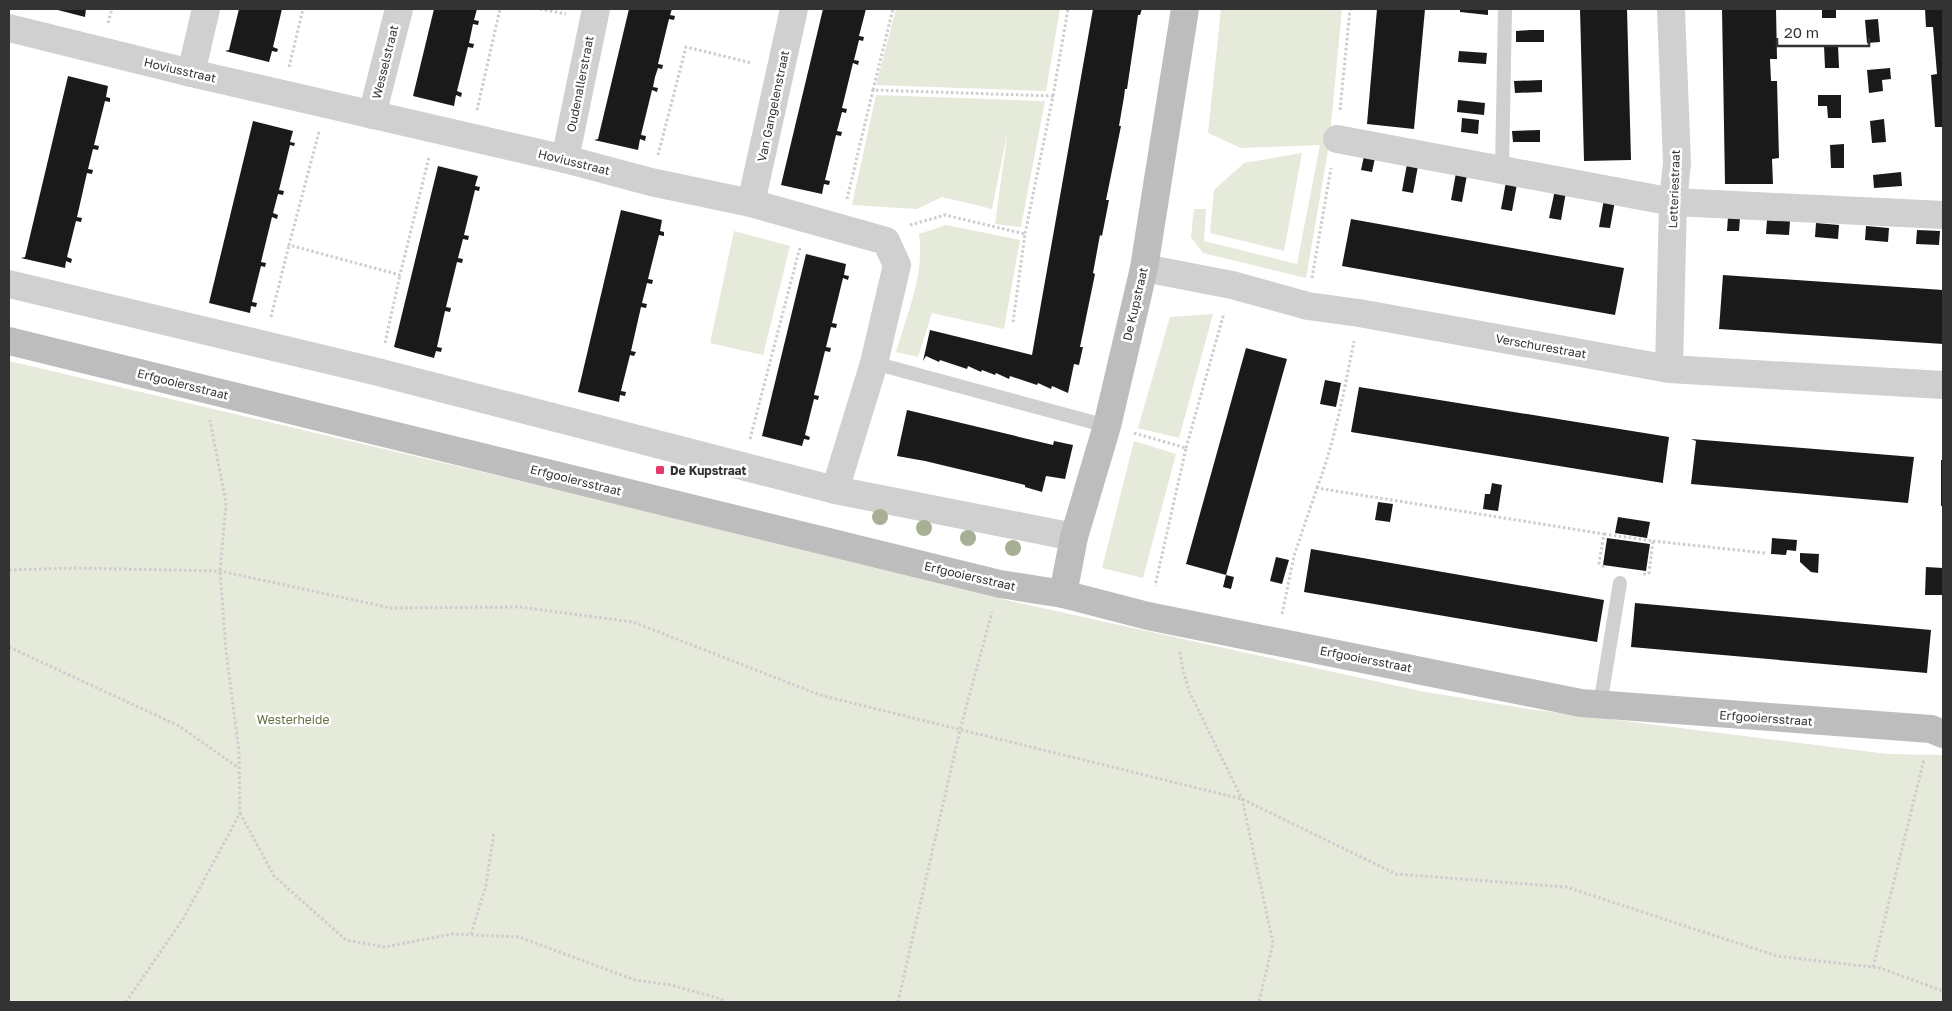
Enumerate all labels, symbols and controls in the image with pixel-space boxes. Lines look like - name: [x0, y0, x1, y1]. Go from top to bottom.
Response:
- scale bar: [1777, 15, 1870, 47]
- street label: Wesselstraat: [369, 23, 401, 100]
- text: 20 m: [1784, 23, 1819, 41]
- street label: Oudenallerstraat: [563, 34, 597, 133]
- street label: Van Gangelenstraat: [754, 49, 792, 163]
- street label: Hoviusstraat: [142, 54, 218, 86]
- street label: Hoviusstraat: [536, 146, 612, 178]
- street label: Letteriestraat: [1665, 149, 1683, 229]
- street label: De Kupstraat: [1119, 266, 1151, 342]
- street label: Verschurestraat: [1494, 331, 1588, 361]
- street label: Erfgooiersstraat: [136, 365, 230, 403]
- street label: Erfgooiersstraat: [529, 461, 623, 499]
- place label: De Kupstraat: [670, 463, 747, 478]
- marker: De Kupstraat: [654, 464, 666, 476]
- street label: Erfgooiersstraat: [923, 558, 1017, 594]
- street label: Erfgooiersstraat: [1319, 643, 1413, 675]
- street label: Erfgooiersstraat: [1719, 707, 1813, 729]
- park label: Westerheide: [257, 712, 329, 727]

